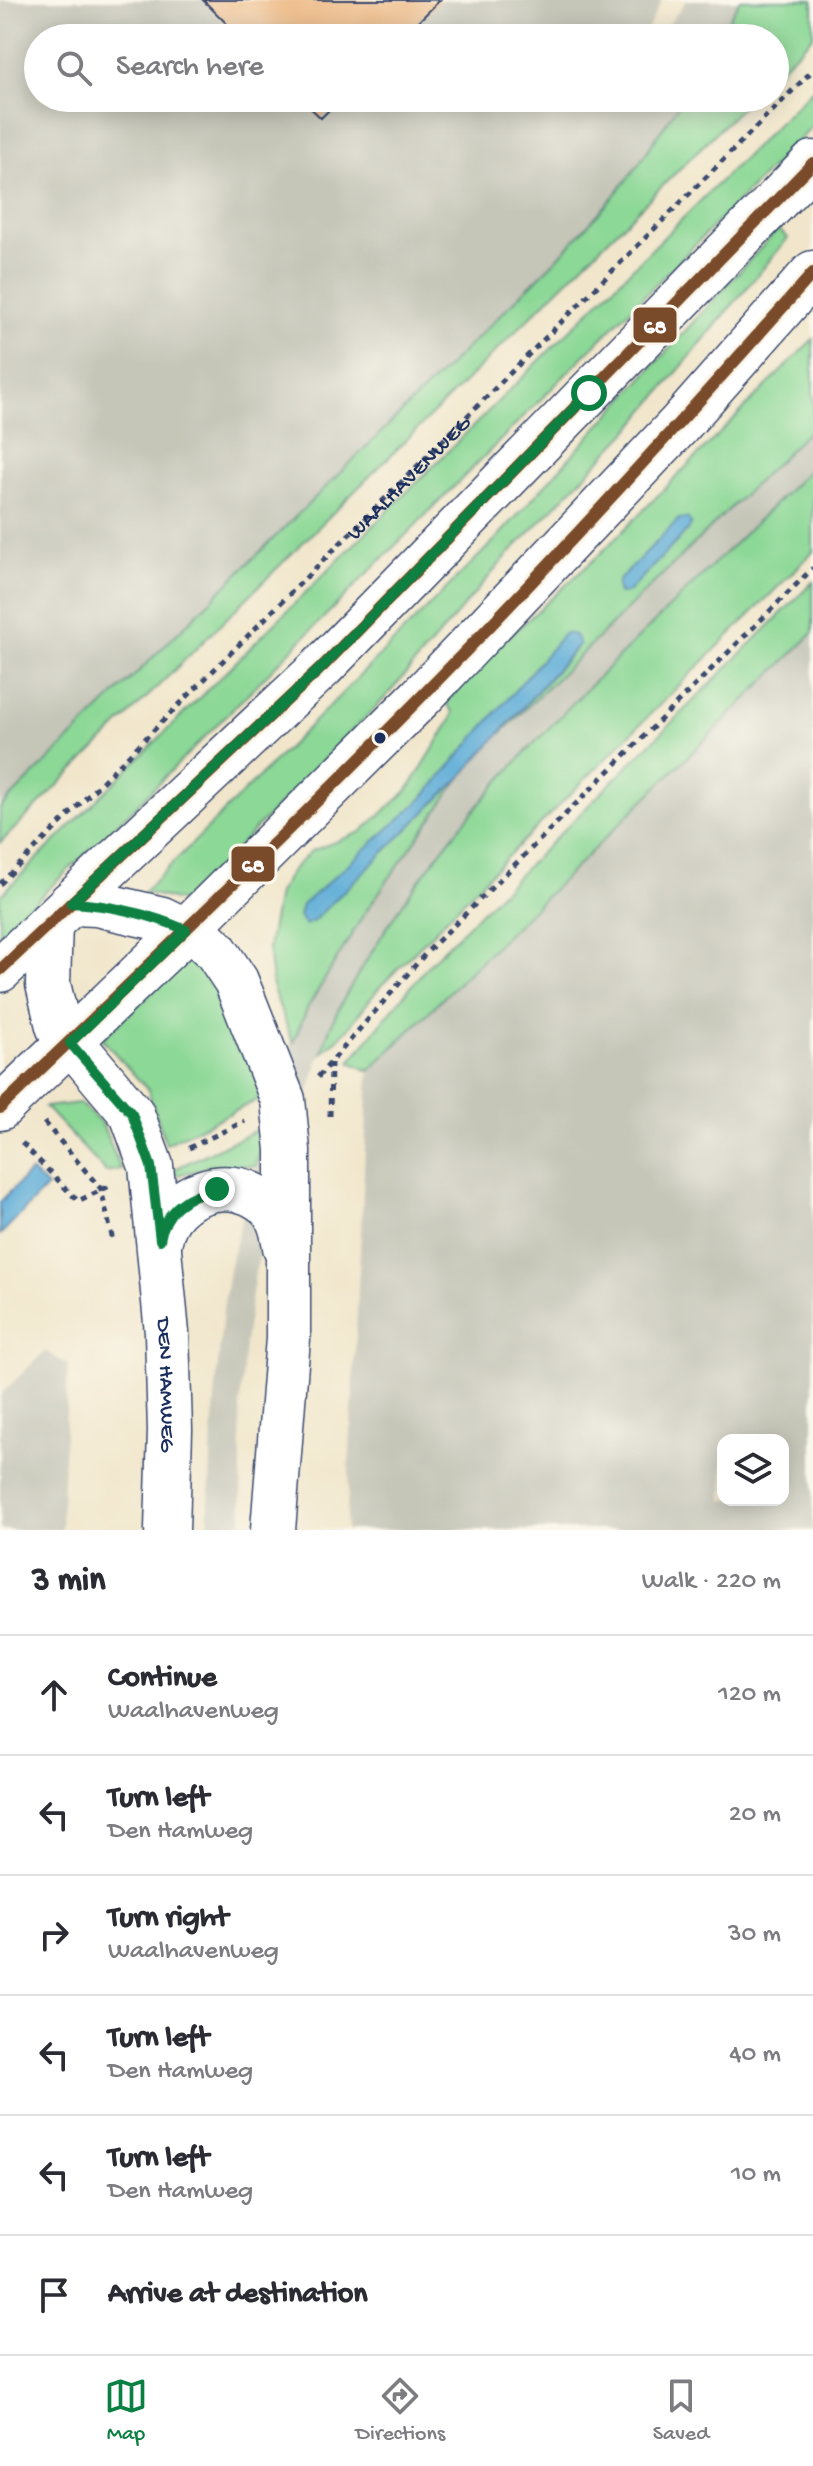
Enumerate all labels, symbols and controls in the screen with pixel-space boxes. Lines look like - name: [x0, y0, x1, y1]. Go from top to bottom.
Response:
- search box: [24, 24, 789, 112]
- icon: search: [52, 46, 96, 90]
- text: Search here: [116, 51, 264, 86]
- line badge: 68: [632, 306, 678, 344]
- text: 68: [643, 316, 667, 342]
- route start: [571, 375, 607, 411]
- street label: WAALHAVENWEG: [342, 411, 478, 547]
- unlabelled marker: [372, 730, 388, 746]
- line badge: 68: [230, 845, 276, 883]
- text: 68: [241, 855, 265, 881]
- route end: [199, 1171, 235, 1207]
- street label: DEN HAMWEG: [148, 1315, 179, 1453]
- map controls: [717, 1434, 789, 1506]
- button: layers: [717, 1434, 789, 1506]
- text: 3 min: [32, 1562, 105, 1602]
- text: Walk · 220 m: [642, 1567, 781, 1598]
- text: Continue: [108, 1662, 217, 1697]
- icon: ahead: [32, 1673, 76, 1717]
- text: 120 m: [718, 1680, 781, 1711]
- text: Waalhavenweg: [108, 1697, 279, 1728]
- text: Turn left: [108, 1782, 209, 1817]
- icon: left: [32, 1793, 76, 1837]
- text: 20 m: [729, 1800, 781, 1831]
- text: Den Hamweg: [108, 1817, 253, 1848]
- text: Turn right: [108, 1902, 228, 1937]
- icon: right: [32, 1913, 76, 1957]
- text: 30 m: [728, 1920, 781, 1951]
- text: Waalhavenweg: [108, 1937, 279, 1968]
- text: Turn left: [108, 2022, 209, 2057]
- icon: left: [32, 2033, 76, 2077]
- text: 40 m: [729, 2040, 781, 2071]
- text: Den Hamweg: [108, 2057, 253, 2088]
- text: Turn left: [108, 2142, 209, 2177]
- icon: left: [32, 2153, 76, 2197]
- text: 10 m: [731, 2160, 781, 2191]
- text: Den Hamweg: [108, 2177, 253, 2208]
- icon: arrive: [32, 2273, 76, 2317]
- text: Arrive at destination: [108, 2278, 368, 2313]
- tab: Map: [104, 2374, 148, 2448]
- tab: Directions: [356, 2374, 445, 2448]
- tab: Saved: [653, 2374, 709, 2448]

